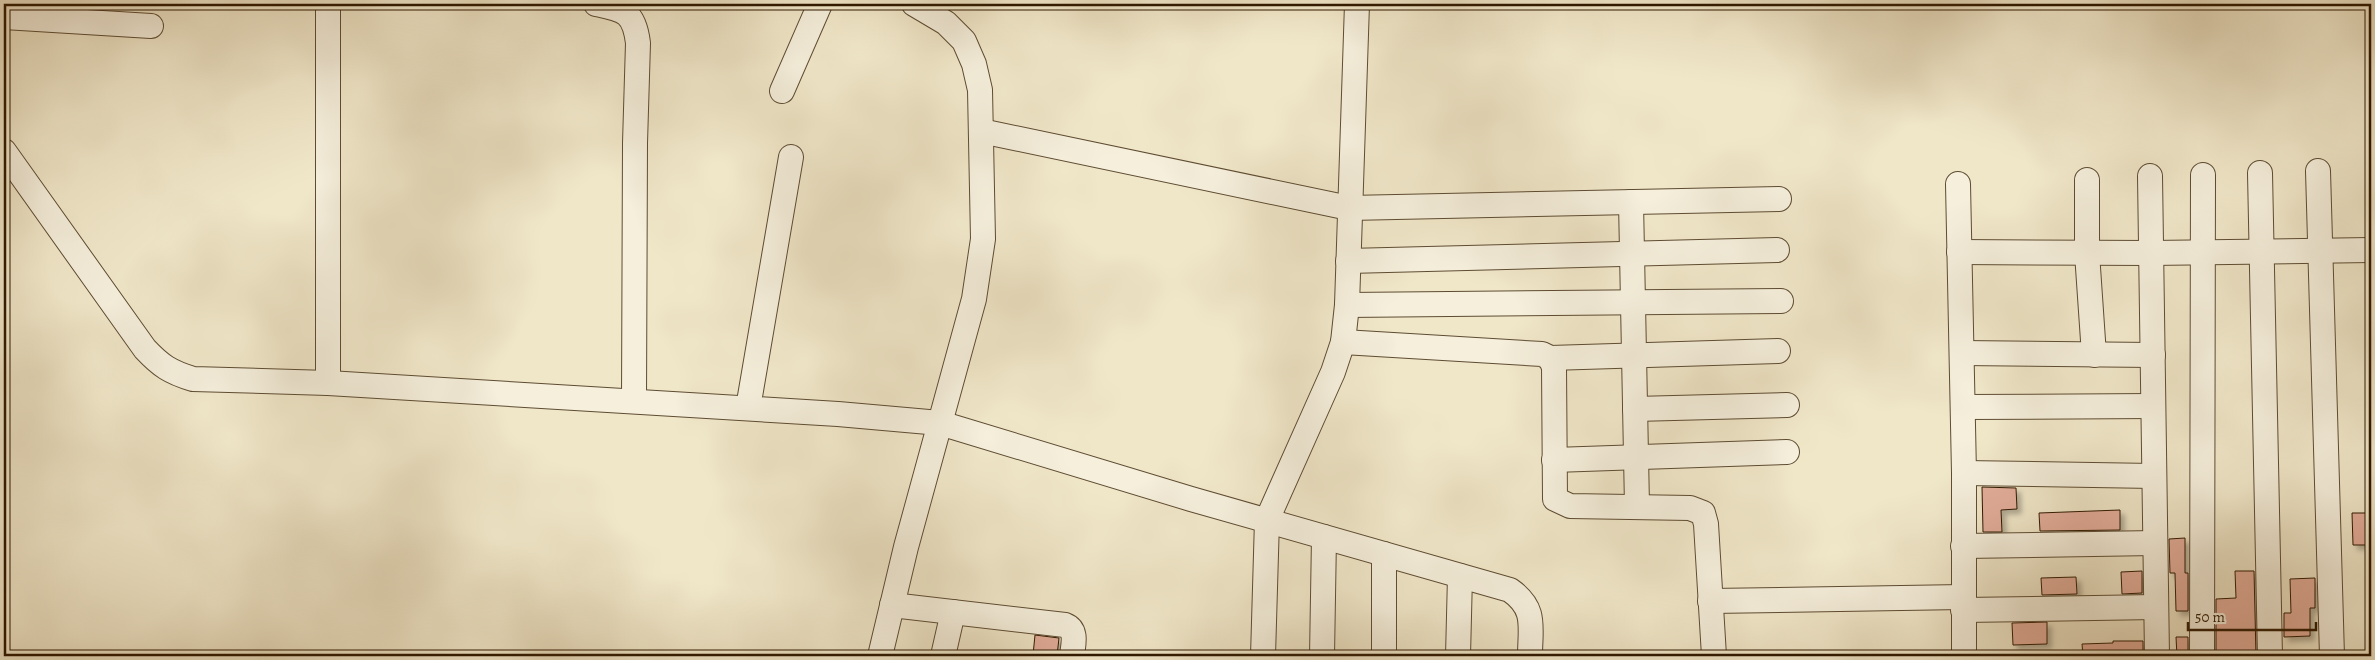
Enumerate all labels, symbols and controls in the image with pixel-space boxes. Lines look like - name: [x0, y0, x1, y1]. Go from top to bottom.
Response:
- scale bar: [2188, 600, 2315, 632]
- text: 50 m: [2195, 607, 2225, 627]

